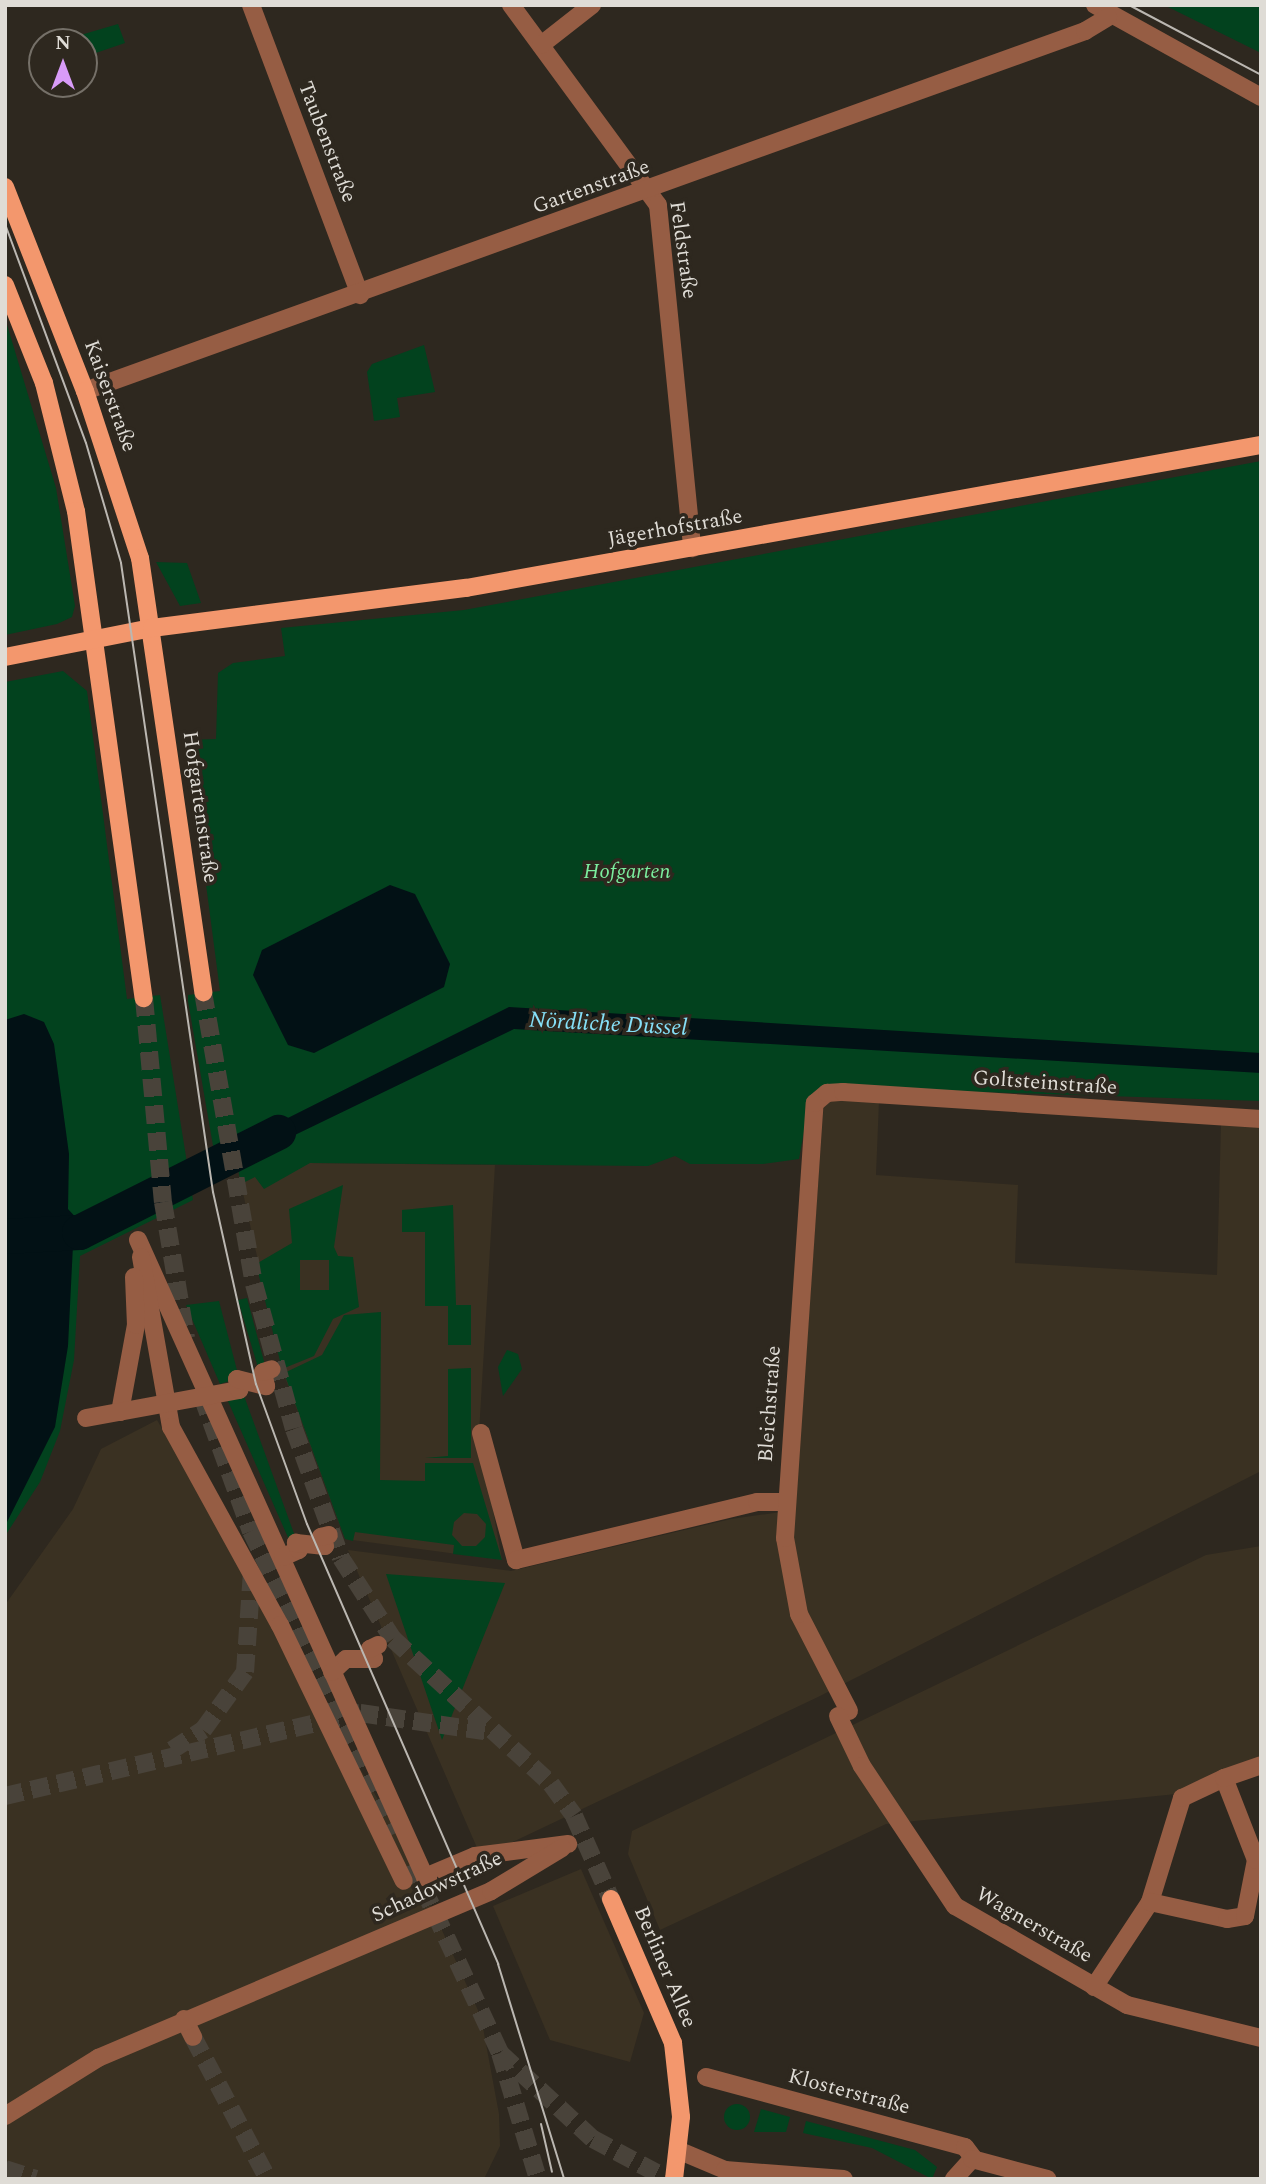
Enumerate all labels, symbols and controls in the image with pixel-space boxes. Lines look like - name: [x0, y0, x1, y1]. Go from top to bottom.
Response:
- north arrow: [28, 28, 98, 98]
- text: N: [55, 29, 71, 58]
- street label: Taubenstraße: [292, 78, 362, 206]
- street label: Gartenstraße: [529, 154, 653, 220]
- street label: Feldstraße: [664, 199, 702, 301]
- street label: Kaiserstraße: [78, 337, 142, 455]
- street label: Jägerhofstraße: [606, 504, 744, 552]
- street label: Hofgartenstraße: [177, 729, 223, 885]
- park label: Hofgarten: [583, 859, 671, 885]
- water label: Nördliche Düssel: [528, 1007, 688, 1043]
- street label: Goltsteinstraße: [972, 1065, 1118, 1101]
- street label: Bleichstraße: [753, 1345, 787, 1463]
- street label: Schadowstraße: [368, 1846, 506, 1928]
- street label: Wagnerstraße: [971, 1881, 1097, 1969]
- street label: Berliner Allee: [628, 1902, 702, 2032]
- street label: Klosterstraße: [785, 2064, 913, 2120]

